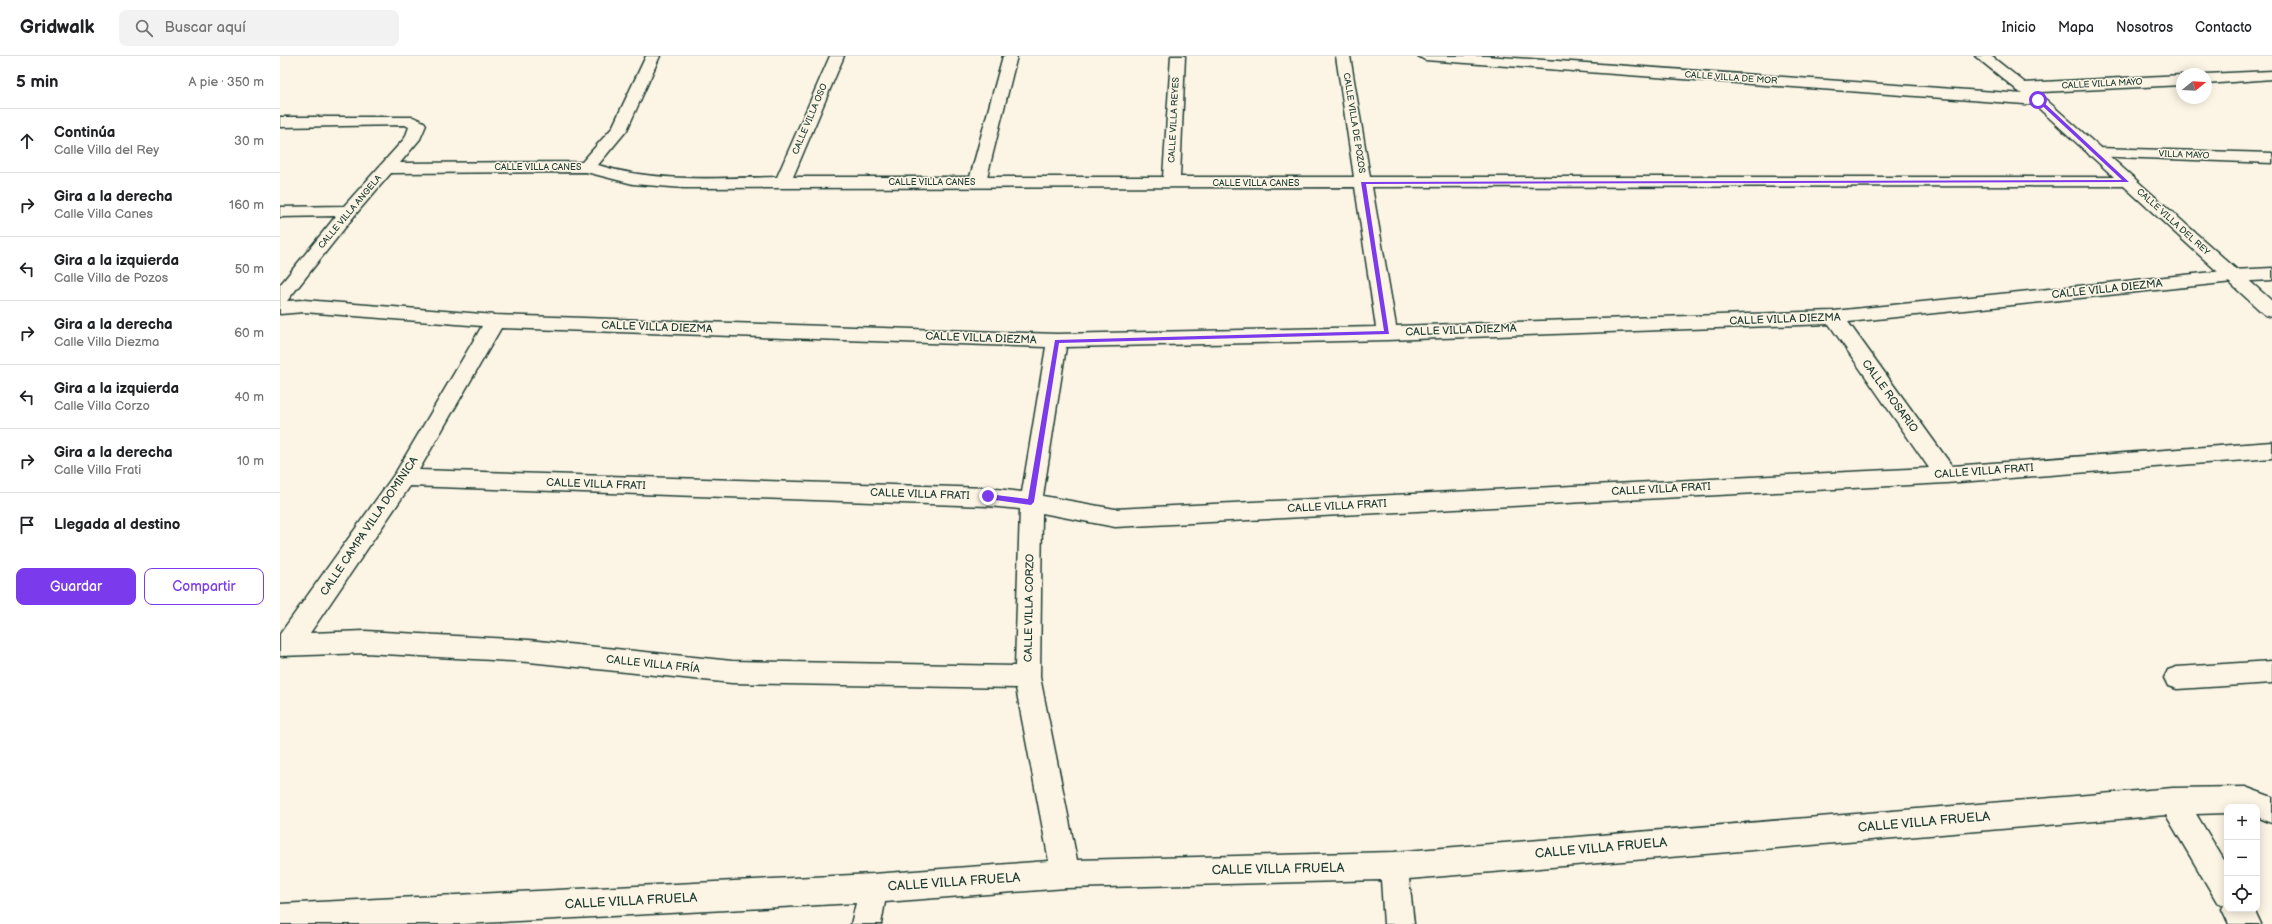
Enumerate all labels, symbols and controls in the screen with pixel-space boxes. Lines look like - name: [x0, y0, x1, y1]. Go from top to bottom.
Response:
- search box: [119, 10, 399, 46]
- text: Gridwalk: [20, 16, 95, 39]
- icon: search: [133, 17, 155, 39]
- text: Buscar aquí: [165, 18, 246, 37]
- text: Inicio: [2002, 19, 2036, 36]
- text: Mapa: [2058, 19, 2094, 36]
- text: Nosotros: [2116, 19, 2173, 36]
- text: Contacto: [2195, 19, 2252, 36]
- north arrow: [2176, 68, 2212, 104]
- street label: CALLE VILLA DE MOR: [1684, 69, 1778, 87]
- text: 5 min: [16, 72, 59, 92]
- street label: CALLE VILLA DE POZOS: [1341, 72, 1367, 175]
- text: A pie · 350 m: [188, 74, 264, 90]
- street label: CALLE VILLA REYES: [1166, 76, 1182, 163]
- street label: CALLE VILLA MAYO: [2061, 76, 2143, 92]
- street label: CALLE VILLA OSO: [790, 82, 830, 156]
- route start: [2029, 91, 2047, 109]
- text: Continúa: [54, 123, 115, 142]
- icon: ahead: [16, 130, 38, 152]
- text: 30 m: [234, 133, 264, 149]
- text: Calle Villa del Rey: [54, 142, 159, 158]
- street label: VILLA MAYO: [2158, 149, 2210, 161]
- street label: CALLE VILLA CANES: [494, 162, 582, 173]
- street label: CALLE VILLA ANGELA: [316, 173, 384, 251]
- street label: CALLE VILLA CANES: [888, 177, 976, 188]
- street label: CALLE VILLA CANES: [1212, 178, 1300, 189]
- street label: CALLE VILLA DEL REY: [2134, 186, 2212, 258]
- text: Gira a la derecha: [54, 187, 173, 206]
- icon: right: [16, 194, 38, 216]
- text: 160 m: [229, 197, 264, 213]
- text: Calle Villa Canes: [54, 206, 153, 222]
- text: Gira a la izquierda: [54, 251, 179, 270]
- icon: left: [16, 258, 38, 280]
- text: 50 m: [235, 261, 264, 277]
- text: Calle Villa de Pozos: [54, 270, 168, 286]
- street label: CALLE VILLA DIEZMA: [2051, 277, 2163, 301]
- street label: CALLE VILLA DIEZMA: [1729, 311, 1841, 327]
- text: Gira a la derecha: [54, 315, 173, 334]
- street label: CALLE VILLA DIEZMA: [601, 319, 713, 335]
- icon: right: [16, 322, 38, 344]
- street label: CALLE VILLA DIEZMA: [1405, 322, 1517, 338]
- text: 60 m: [234, 325, 264, 341]
- street label: CALLE VILLA DIEZMA: [925, 330, 1037, 346]
- text: Calle Villa Diezma: [54, 334, 159, 350]
- street label: CALLE ROSARIO: [1859, 357, 1921, 435]
- text: Gira a la izquierda: [54, 379, 179, 398]
- icon: left: [16, 386, 38, 408]
- text: 40 m: [234, 389, 264, 405]
- text: Calle Villa Corzo: [54, 398, 150, 414]
- text: Gira a la derecha: [54, 443, 173, 462]
- icon: right: [16, 450, 38, 472]
- text: 10 m: [237, 453, 264, 469]
- street label: CALLE CAMPA VILLA DOMINICA: [317, 454, 421, 598]
- street label: CALLE VILLA FRATI: [1934, 461, 2035, 481]
- text: Calle Villa Frati: [54, 462, 141, 478]
- street label: CALLE VILLA FRATI: [546, 476, 647, 492]
- street label: CALLE VILLA FRATI: [1611, 480, 1712, 498]
- street label: CALLE VILLA FRATI: [870, 486, 971, 502]
- route end: [979, 487, 997, 505]
- street label: CALLE VILLA FRATI: [1287, 497, 1388, 515]
- icon: arrive: [16, 514, 38, 536]
- text: Llegada al destino: [54, 515, 180, 534]
- street label: CALLE VILLA CORZO: [1022, 554, 1036, 662]
- button: Guardar: [16, 568, 136, 605]
- button: Compartir: [144, 568, 264, 605]
- street label: CALLE VILLA FRÍA: [606, 652, 701, 675]
- map controls: [2224, 804, 2260, 912]
- button: +: [2224, 804, 2260, 840]
- street label: CALLE VILLA FRUELA: [1857, 808, 1991, 836]
- street label: CALLE VILLA FRUELA: [1534, 834, 1668, 862]
- button: −: [2224, 840, 2260, 876]
- street label: CALLE VILLA FRUELA: [1211, 860, 1345, 878]
- street label: CALLE VILLA FRUELA: [887, 869, 1021, 895]
- button: locate: [2224, 876, 2260, 912]
- street label: CALLE VILLA FRUELA: [564, 890, 698, 912]

